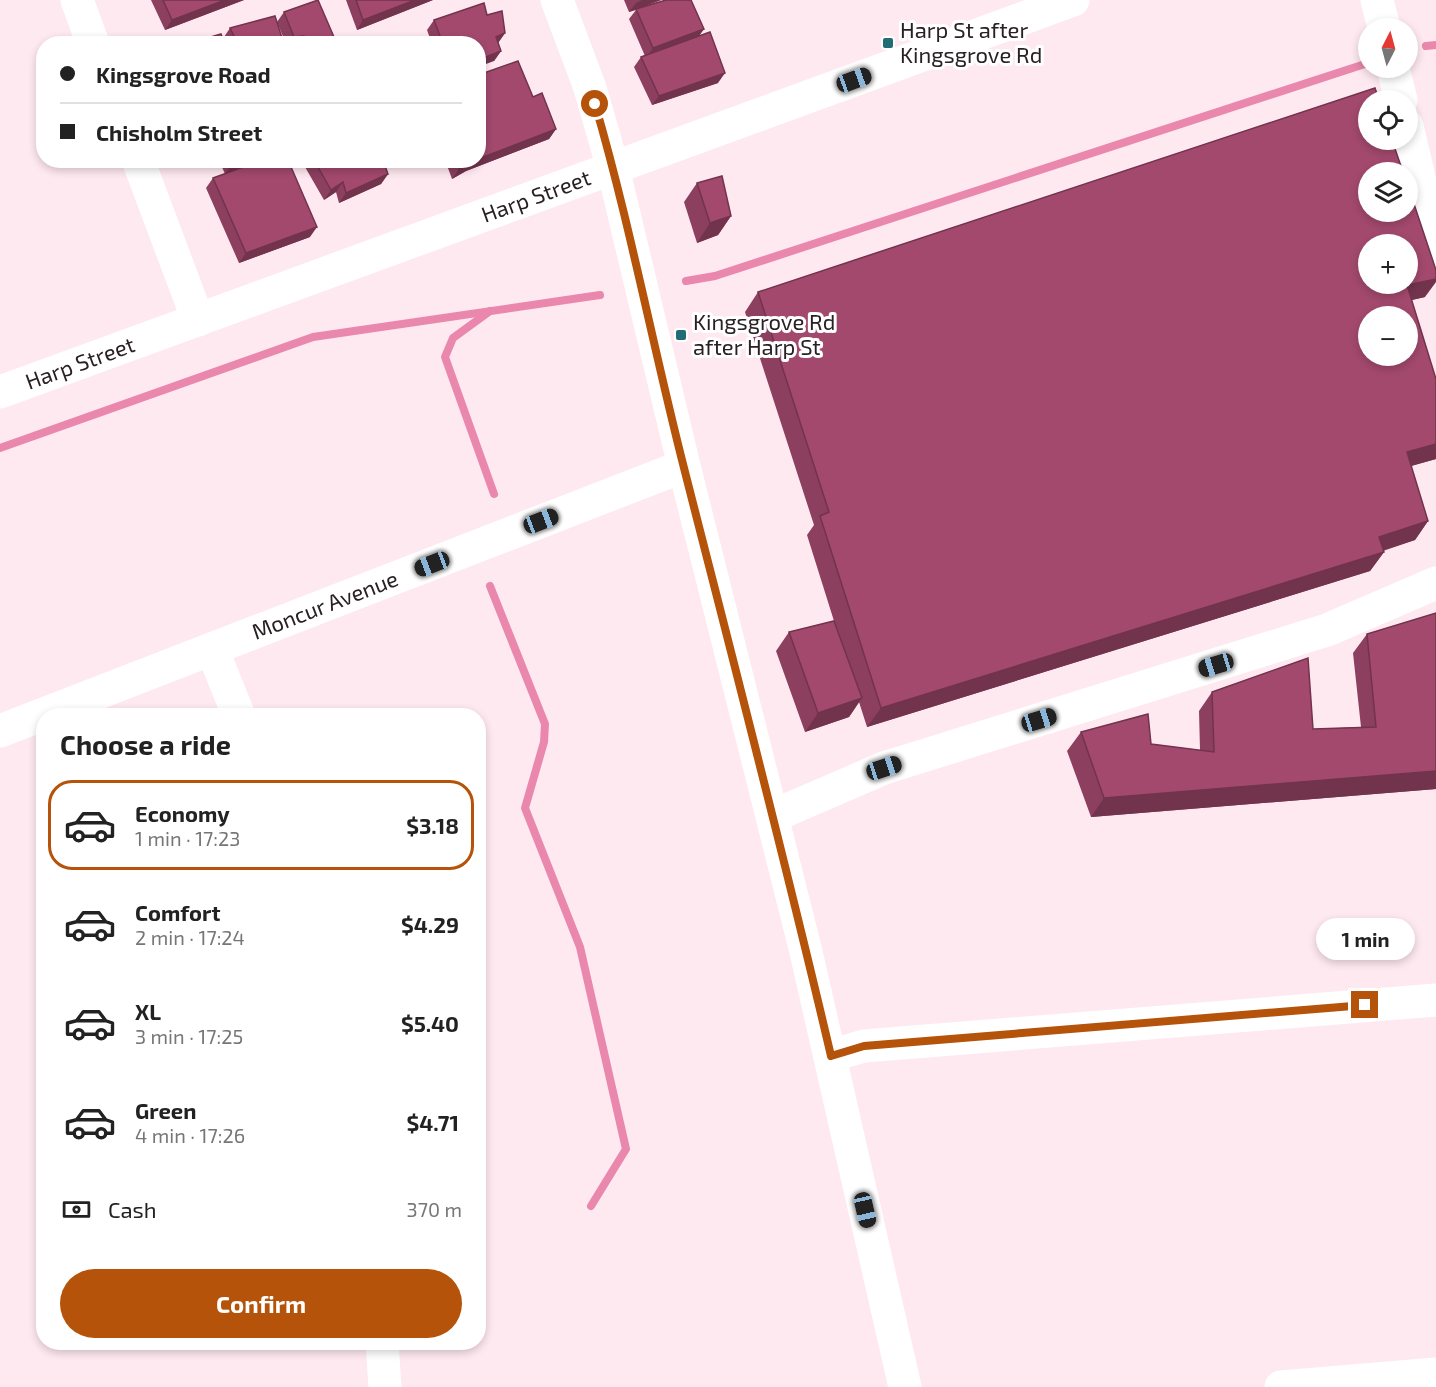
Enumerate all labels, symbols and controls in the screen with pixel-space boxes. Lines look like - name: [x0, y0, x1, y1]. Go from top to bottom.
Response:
- place label: Harp St after Kingsgrove Rd: [900, 16, 1042, 67]
- north arrow: [1358, 18, 1418, 78]
- map controls: [1358, 18, 1418, 366]
- marker: Harp St after Kingsgrove Rd: [881, 36, 895, 50]
- text: Kingsgrove Road: [96, 61, 271, 87]
- car: [834, 65, 874, 95]
- route start: [581, 90, 608, 117]
- button: locate: [1358, 90, 1418, 150]
- text: Chisholm Street: [96, 119, 262, 145]
- button: layers: [1358, 162, 1418, 222]
- street label: Harp Street: [477, 163, 594, 227]
- button: +: [1358, 234, 1418, 294]
- button: −: [1358, 306, 1418, 366]
- place label: Kingsgrove Rd after Harp St: [693, 308, 835, 359]
- marker: Kingsgrove Rd after Harp St: [674, 328, 688, 342]
- street label: Harp Street: [21, 330, 138, 394]
- car: [521, 506, 561, 536]
- car: [412, 549, 452, 579]
- street label: Moncur Avenue: [248, 564, 401, 644]
- car: [1196, 651, 1236, 679]
- car: [1019, 706, 1059, 734]
- text: Choose a ride: [60, 728, 231, 760]
- car: [864, 754, 904, 782]
- icon: car: [63, 798, 117, 852]
- text: Economy: [135, 800, 230, 826]
- text: $3.18: [406, 812, 459, 838]
- text: 1 min · 17:23: [135, 826, 240, 850]
- icon: car: [63, 897, 117, 951]
- text: Comfort: [135, 899, 220, 925]
- text: $4.29: [401, 911, 459, 937]
- callout: 1 min: [1316, 918, 1414, 960]
- text: 2 min · 17:24: [135, 925, 245, 949]
- text: 1 min: [1341, 927, 1390, 951]
- route end: [1351, 991, 1378, 1018]
- icon: car: [63, 996, 117, 1050]
- text: XL: [135, 998, 161, 1024]
- text: $5.40: [401, 1010, 459, 1036]
- text: 3 min · 17:25: [135, 1024, 243, 1048]
- icon: car: [63, 1095, 117, 1149]
- text: Green: [135, 1097, 197, 1123]
- text: $4.71: [406, 1109, 459, 1135]
- text: 4 min · 17:26: [135, 1123, 245, 1147]
- car: [852, 1190, 878, 1230]
- icon: cash: [60, 1193, 93, 1226]
- text: Cash: [108, 1196, 157, 1222]
- text: 370 m: [407, 1197, 462, 1221]
- button: Confirm: [60, 1269, 462, 1338]

